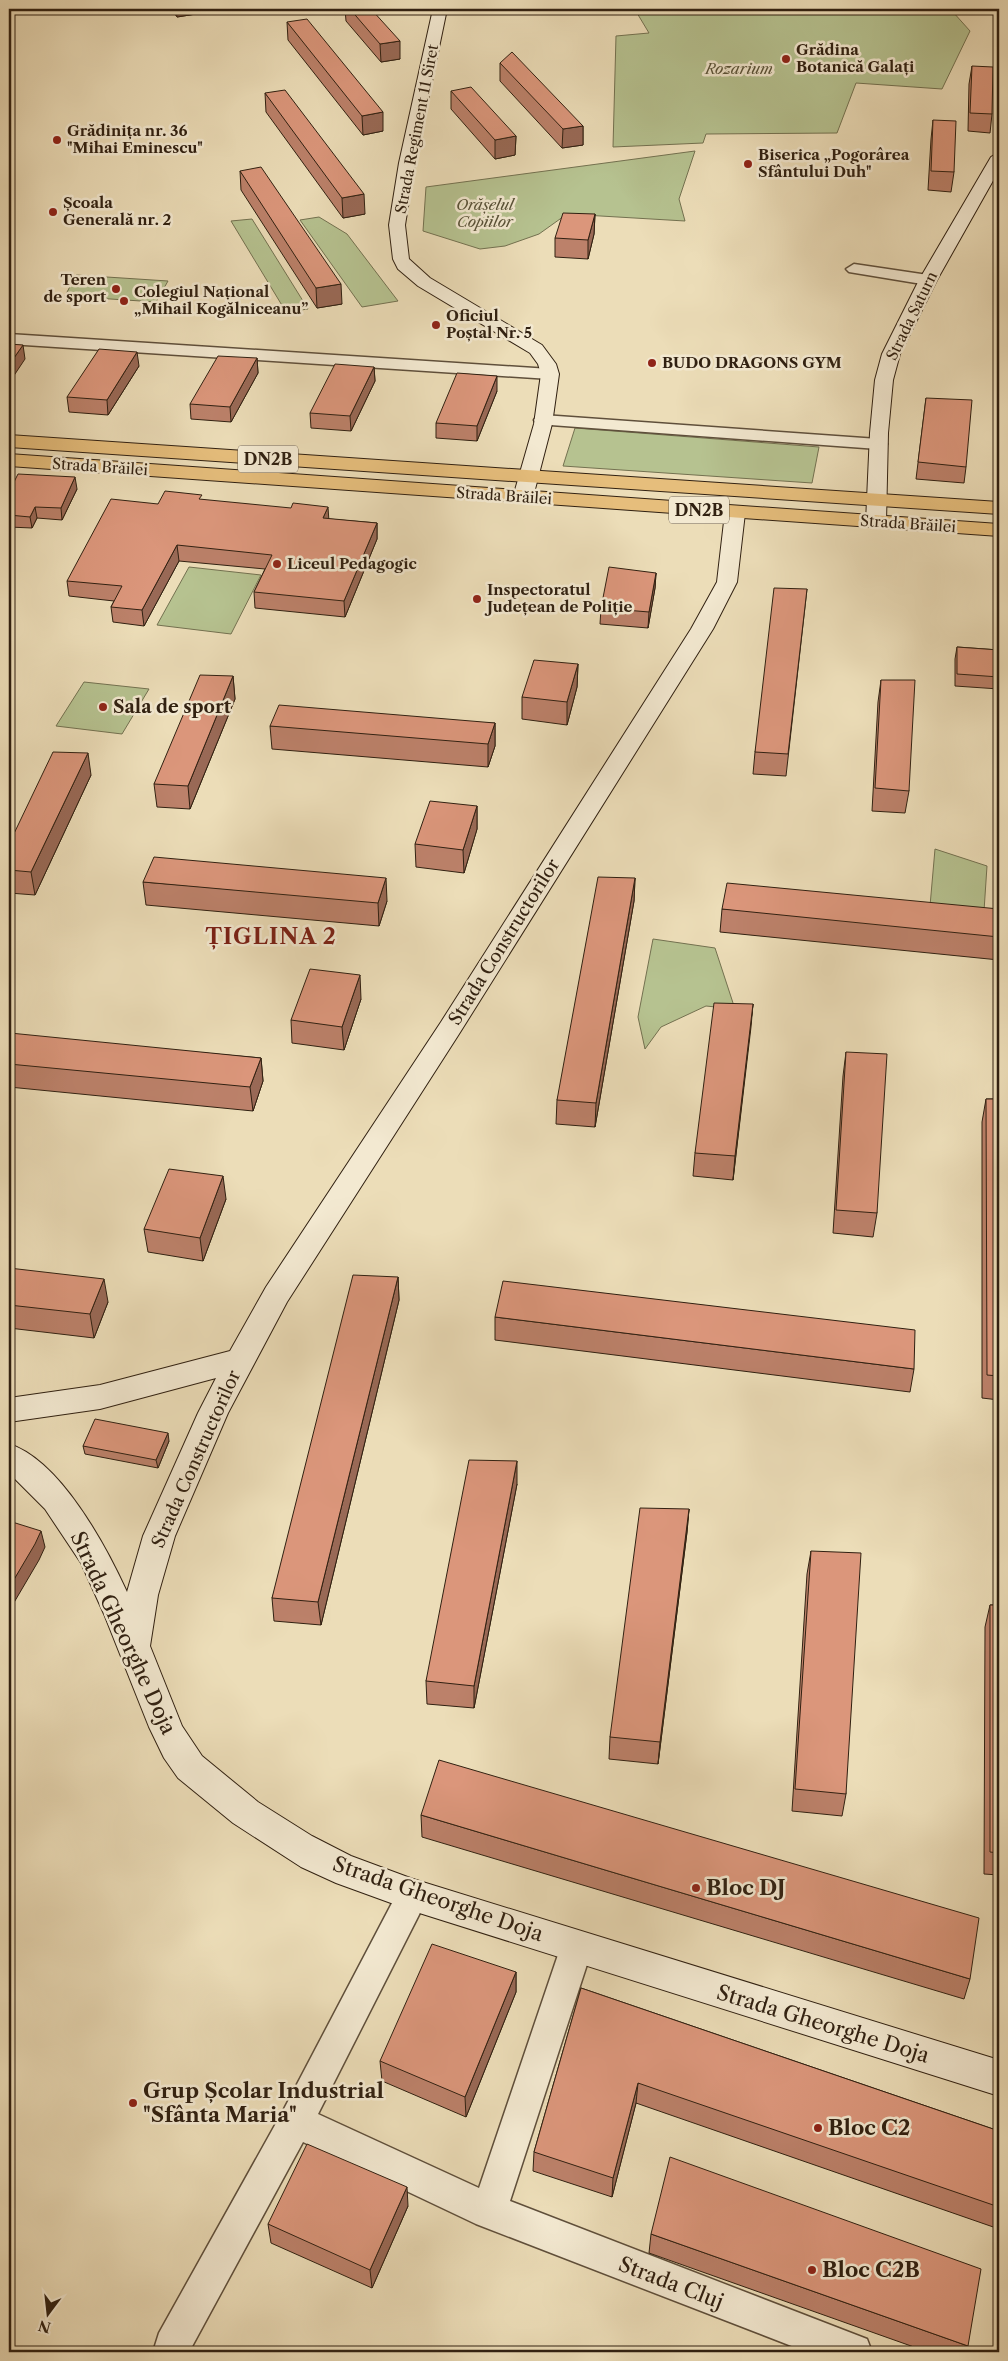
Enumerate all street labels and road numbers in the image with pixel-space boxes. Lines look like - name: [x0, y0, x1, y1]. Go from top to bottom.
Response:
- street label: Strada Regiment 11 Siret: [391, 42, 442, 215]
- street label: Strada Saturn: [882, 268, 941, 363]
- road number: DN2B: [238, 446, 298, 472]
- street label: Strada Brăilei: [52, 454, 149, 479]
- street label: Strada Brăilei: [456, 483, 553, 508]
- road number: DN2B: [669, 496, 729, 524]
- street label: Strada Brăilei: [860, 511, 957, 536]
- street label: Strada Constructorilor: [444, 854, 564, 1029]
- street label: Strada Constructorilor: [147, 1366, 245, 1551]
- street label: Strada Gheorghe Doja: [65, 1527, 182, 1739]
- street label: Strada Gheorghe Doja: [330, 1851, 548, 1947]
- street label: Strada Gheorghe Doja: [714, 1979, 933, 2068]
- street label: Strada Cluj: [615, 2251, 727, 2314]

